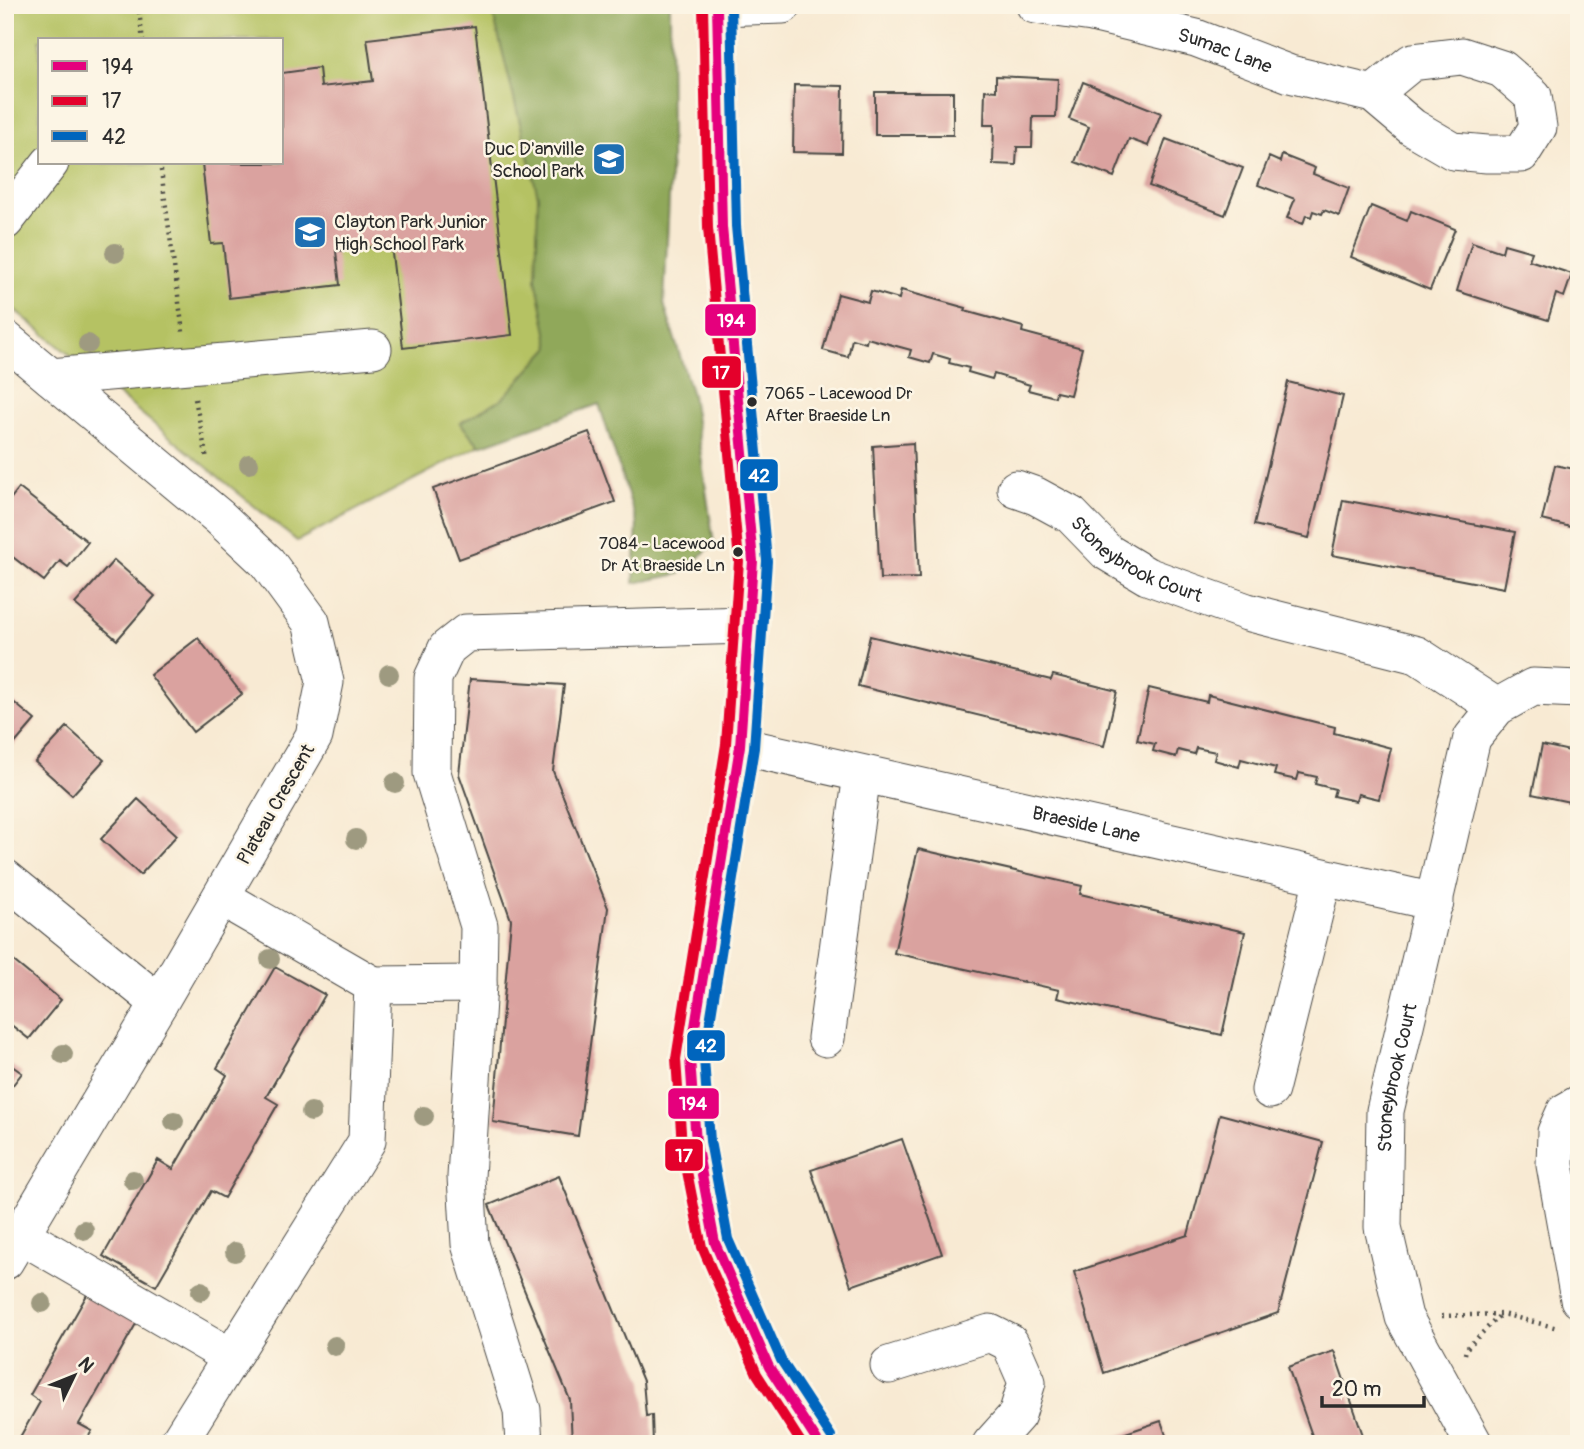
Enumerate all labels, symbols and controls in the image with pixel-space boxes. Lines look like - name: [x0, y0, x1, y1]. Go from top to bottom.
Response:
- street label: Sumac Lane: [1176, 23, 1276, 79]
- legend: [38, 38, 284, 164]
- text: 194: [102, 54, 133, 81]
- text: 17: [102, 88, 121, 115]
- text: 42: [102, 124, 126, 151]
- place label: Duc D'anville School Park: [484, 137, 585, 183]
- school or university icon: Duc D'anville School Park: [590, 140, 628, 178]
- place label: Clayton Park Junior High School Park: [334, 210, 487, 256]
- school or university icon: Clayton Park Junior High School Park: [291, 213, 329, 251]
- line badge: 194: [704, 303, 757, 337]
- text: 194: [717, 309, 745, 333]
- line badge: 17: [701, 355, 742, 389]
- text: 17: [712, 361, 731, 385]
- place label: 7065 - Lacewood Dr After Braeside Ln: [765, 383, 912, 426]
- marker: 7065 - Lacewood Dr After Braeside Ln: [745, 395, 759, 409]
- line badge: 42: [739, 458, 779, 492]
- text: 42: [748, 464, 770, 488]
- street label: Stoneybrook Court: [1065, 511, 1206, 608]
- place label: 7084 - Lacewood Dr At Braeside Ln: [599, 533, 725, 576]
- marker: 7084 - Lacewood Dr At Braeside Ln: [731, 545, 745, 559]
- street label: Plateau Crescent: [232, 740, 320, 869]
- street label: Braeside Lane: [1030, 801, 1143, 849]
- street label: Stoneybrook Court: [1373, 1001, 1423, 1152]
- line badge: 42: [686, 1029, 726, 1062]
- text: 42: [695, 1034, 717, 1058]
- line badge: 194: [667, 1087, 720, 1120]
- text: 194: [679, 1092, 707, 1116]
- line badge: 17: [664, 1138, 704, 1172]
- text: 17: [675, 1144, 694, 1168]
- north arrow: [38, 1340, 108, 1410]
- text: N: [73, 1352, 99, 1378]
- scale bar: [1322, 1365, 1423, 1409]
- text: 20 m: [1332, 1376, 1381, 1403]

